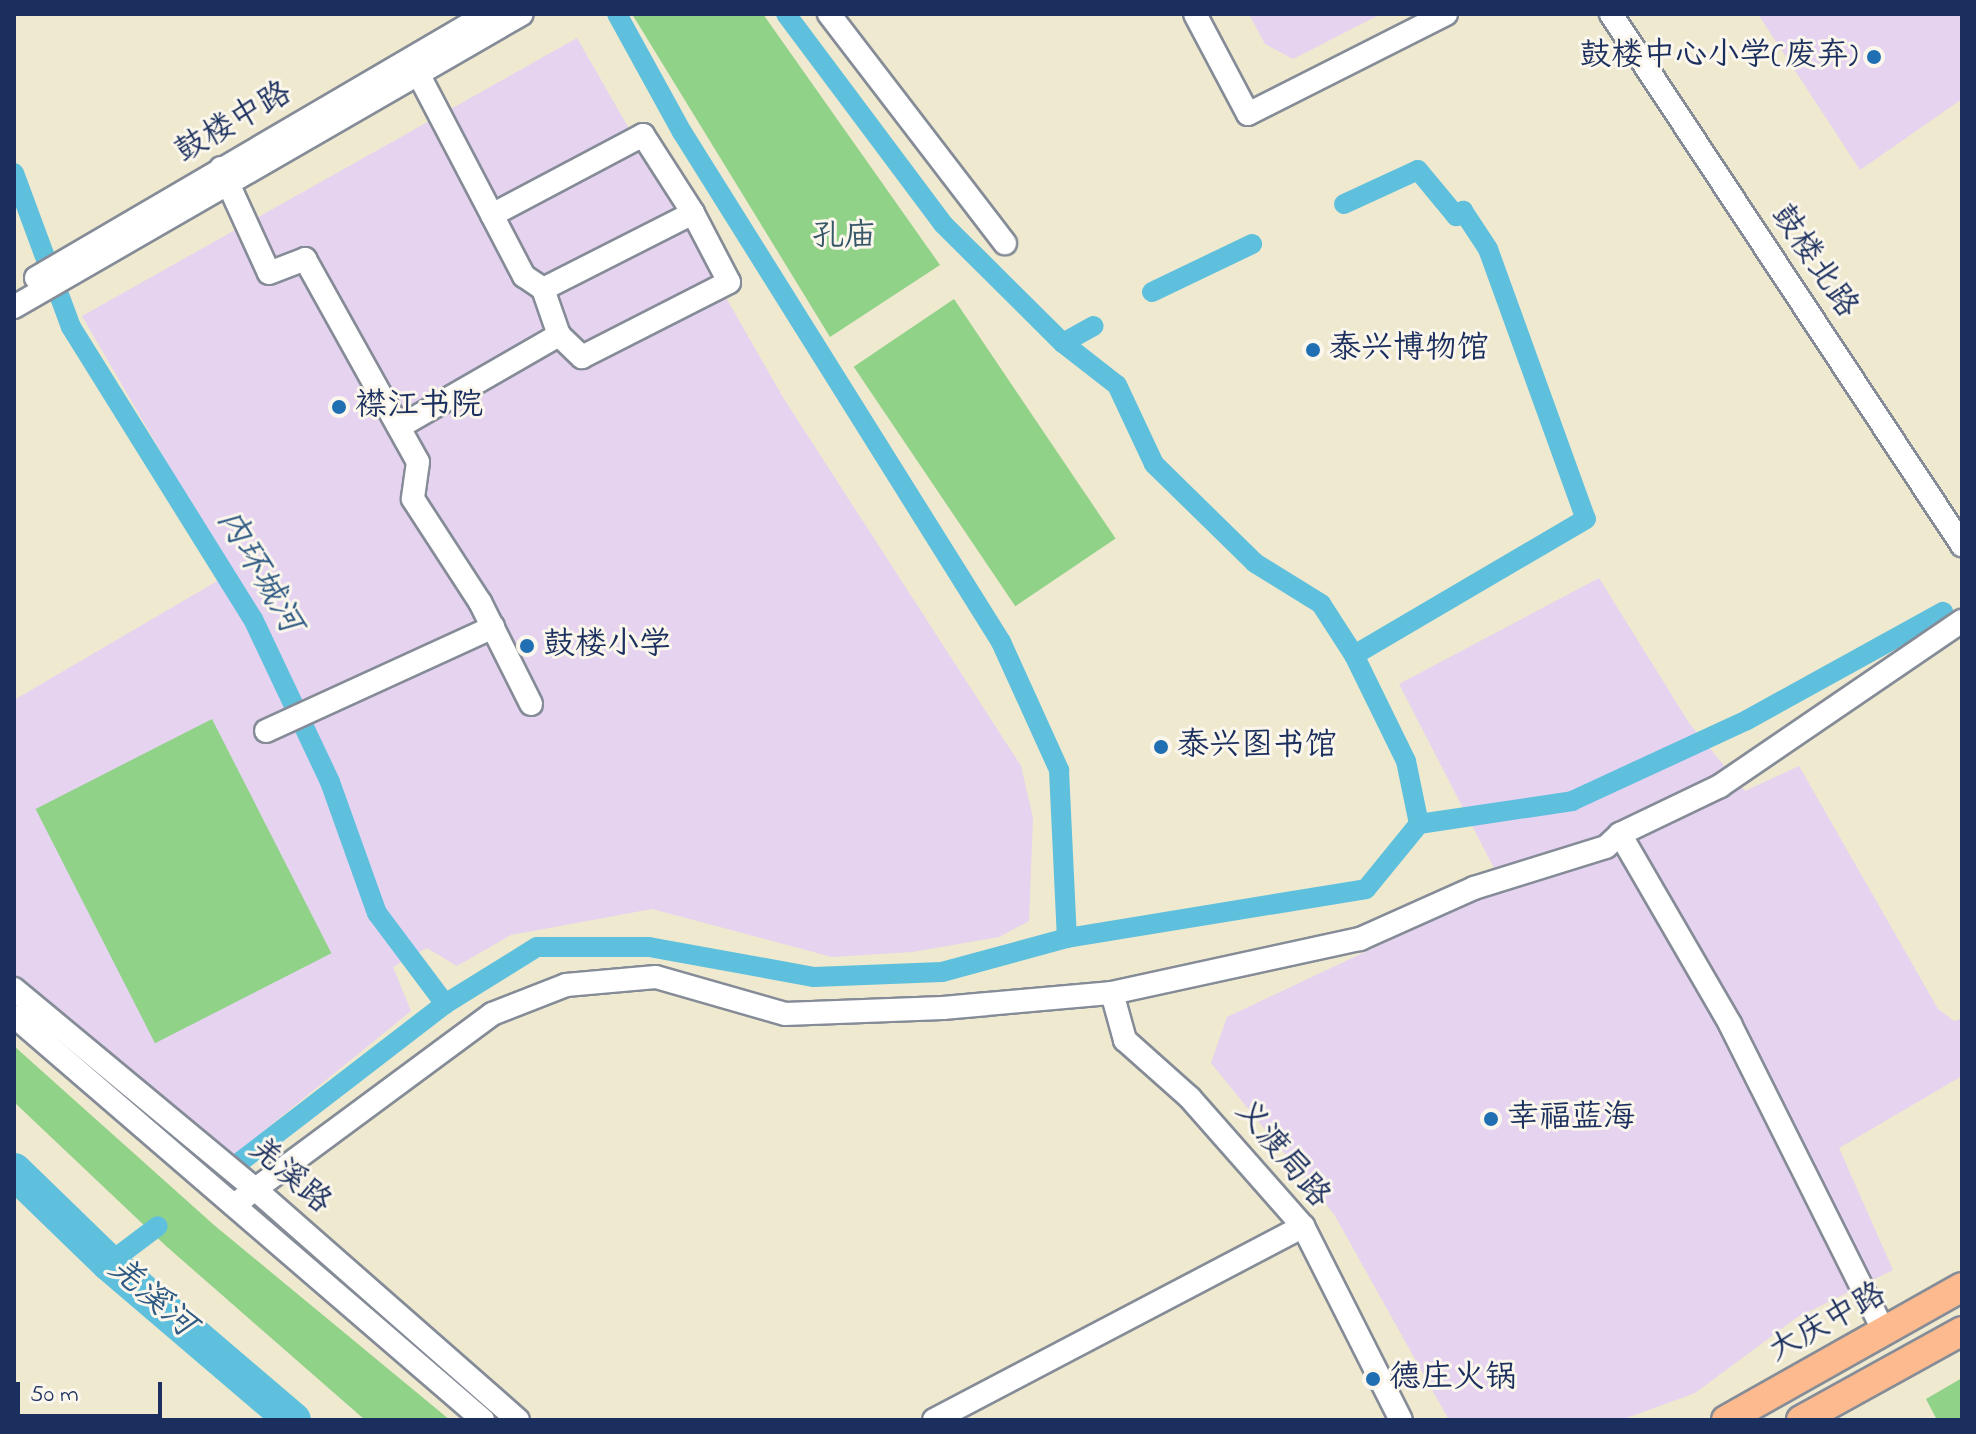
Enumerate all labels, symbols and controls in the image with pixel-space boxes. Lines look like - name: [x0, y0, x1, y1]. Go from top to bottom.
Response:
- place label: 鼓楼中心小学(废弃): [1579, 38, 1858, 76]
- marker: 鼓楼中心小学(废弃): [1865, 48, 1883, 66]
- street label: 鼓楼中路: [169, 75, 299, 173]
- street label: 鼓楼北路: [1761, 198, 1865, 326]
- park label: 孔庙: [812, 219, 876, 257]
- place label: 泰兴博物馆: [1329, 331, 1489, 369]
- marker: 泰兴博物馆: [1304, 341, 1322, 359]
- place label: 襟江书院: [355, 388, 483, 426]
- marker: 襟江书院: [330, 398, 348, 416]
- water label: 内环城河: [206, 503, 310, 641]
- place label: 鼓楼小学: [543, 627, 671, 665]
- marker: 鼓楼小学: [518, 637, 536, 655]
- place label: 泰兴图书馆: [1177, 728, 1337, 766]
- marker: 泰兴图书馆: [1152, 738, 1170, 756]
- street label: 义渡局路: [1225, 1094, 1337, 1216]
- place label: 幸福蓝海: [1507, 1100, 1635, 1138]
- marker: 幸福蓝海: [1482, 1110, 1500, 1128]
- street label: 羌溪路: [240, 1131, 338, 1223]
- water label: 羌溪河: [99, 1249, 203, 1347]
- street label: 大庆中路: [1763, 1276, 1893, 1372]
- place label: 德庄火锅: [1389, 1360, 1517, 1398]
- scale bar: [20, 1366, 166, 1416]
- marker: 德庄火锅: [1364, 1370, 1382, 1388]
- text: 50 m: [30, 1378, 79, 1413]

